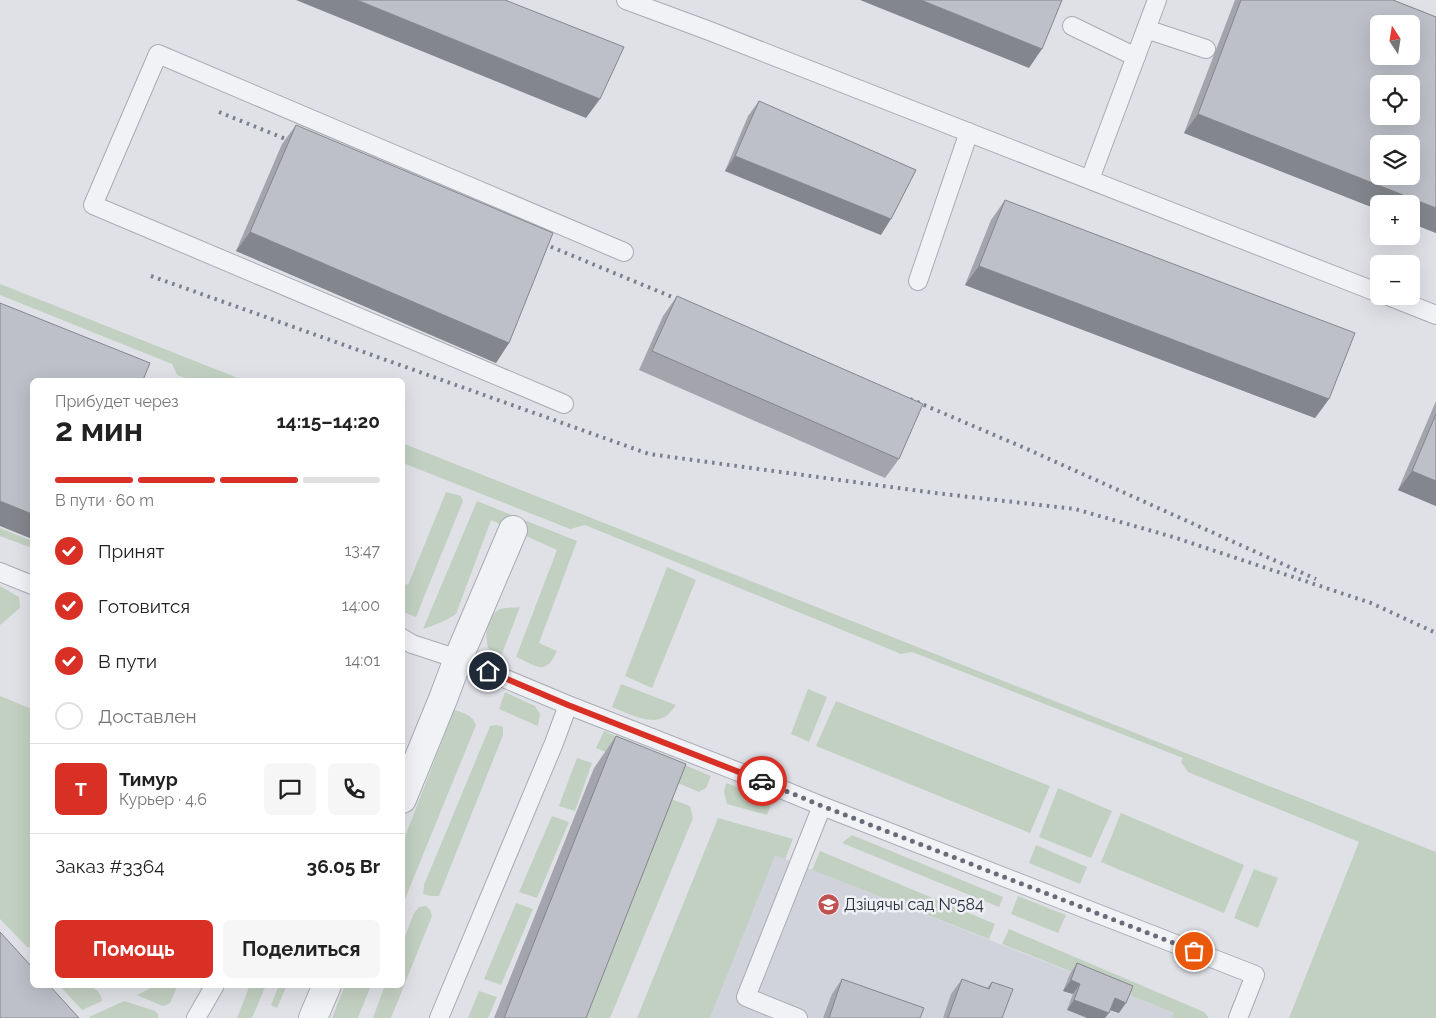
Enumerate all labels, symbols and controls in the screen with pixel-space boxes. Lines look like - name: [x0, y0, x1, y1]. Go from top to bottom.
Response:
- north arrow: [1370, 15, 1420, 65]
- map controls: [1370, 15, 1420, 305]
- button: locate: [1370, 75, 1420, 125]
- button: layers: [1370, 135, 1420, 185]
- button: +: [1370, 195, 1420, 245]
- button: −: [1370, 255, 1420, 305]
- text: Прибудет через: [55, 392, 179, 411]
- text: 14:15–14:20: [276, 410, 380, 432]
- text: 2 мин: [55, 411, 143, 448]
- text: В пути · 60 m: [55, 491, 154, 510]
- icon: check: [55, 537, 83, 565]
- text: Принят: [98, 540, 165, 562]
- text: 13:47: [344, 541, 380, 560]
- icon: check: [55, 592, 83, 620]
- text: Готовится: [98, 595, 190, 617]
- text: 14:00: [342, 596, 380, 615]
- icon: check: [55, 647, 83, 675]
- text: В пути: [98, 650, 157, 672]
- pin: [467, 650, 509, 692]
- text: 14:01: [345, 651, 380, 670]
- icon: home: [474, 657, 502, 685]
- text: Доставлен: [98, 705, 197, 727]
- courier: [737, 756, 787, 806]
- button: chat: [264, 763, 316, 815]
- button: phone: [328, 763, 380, 815]
- icon: car: [748, 767, 776, 795]
- text: Тимур: [119, 768, 178, 790]
- text: Т: [75, 778, 87, 800]
- text: Курьер · 4.6: [119, 790, 207, 809]
- text: Заказ #3364: [55, 855, 165, 877]
- text: 36.05 Br: [307, 855, 380, 877]
- school or university icon: Дзіцячы сад №584: [816, 892, 840, 916]
- place label: Дзіцячы сад №584: [844, 895, 984, 914]
- button: Помощь: [55, 920, 213, 978]
- button: Поделиться: [223, 920, 380, 978]
- pin: [1173, 930, 1215, 972]
- icon: bag: [1180, 937, 1208, 965]

